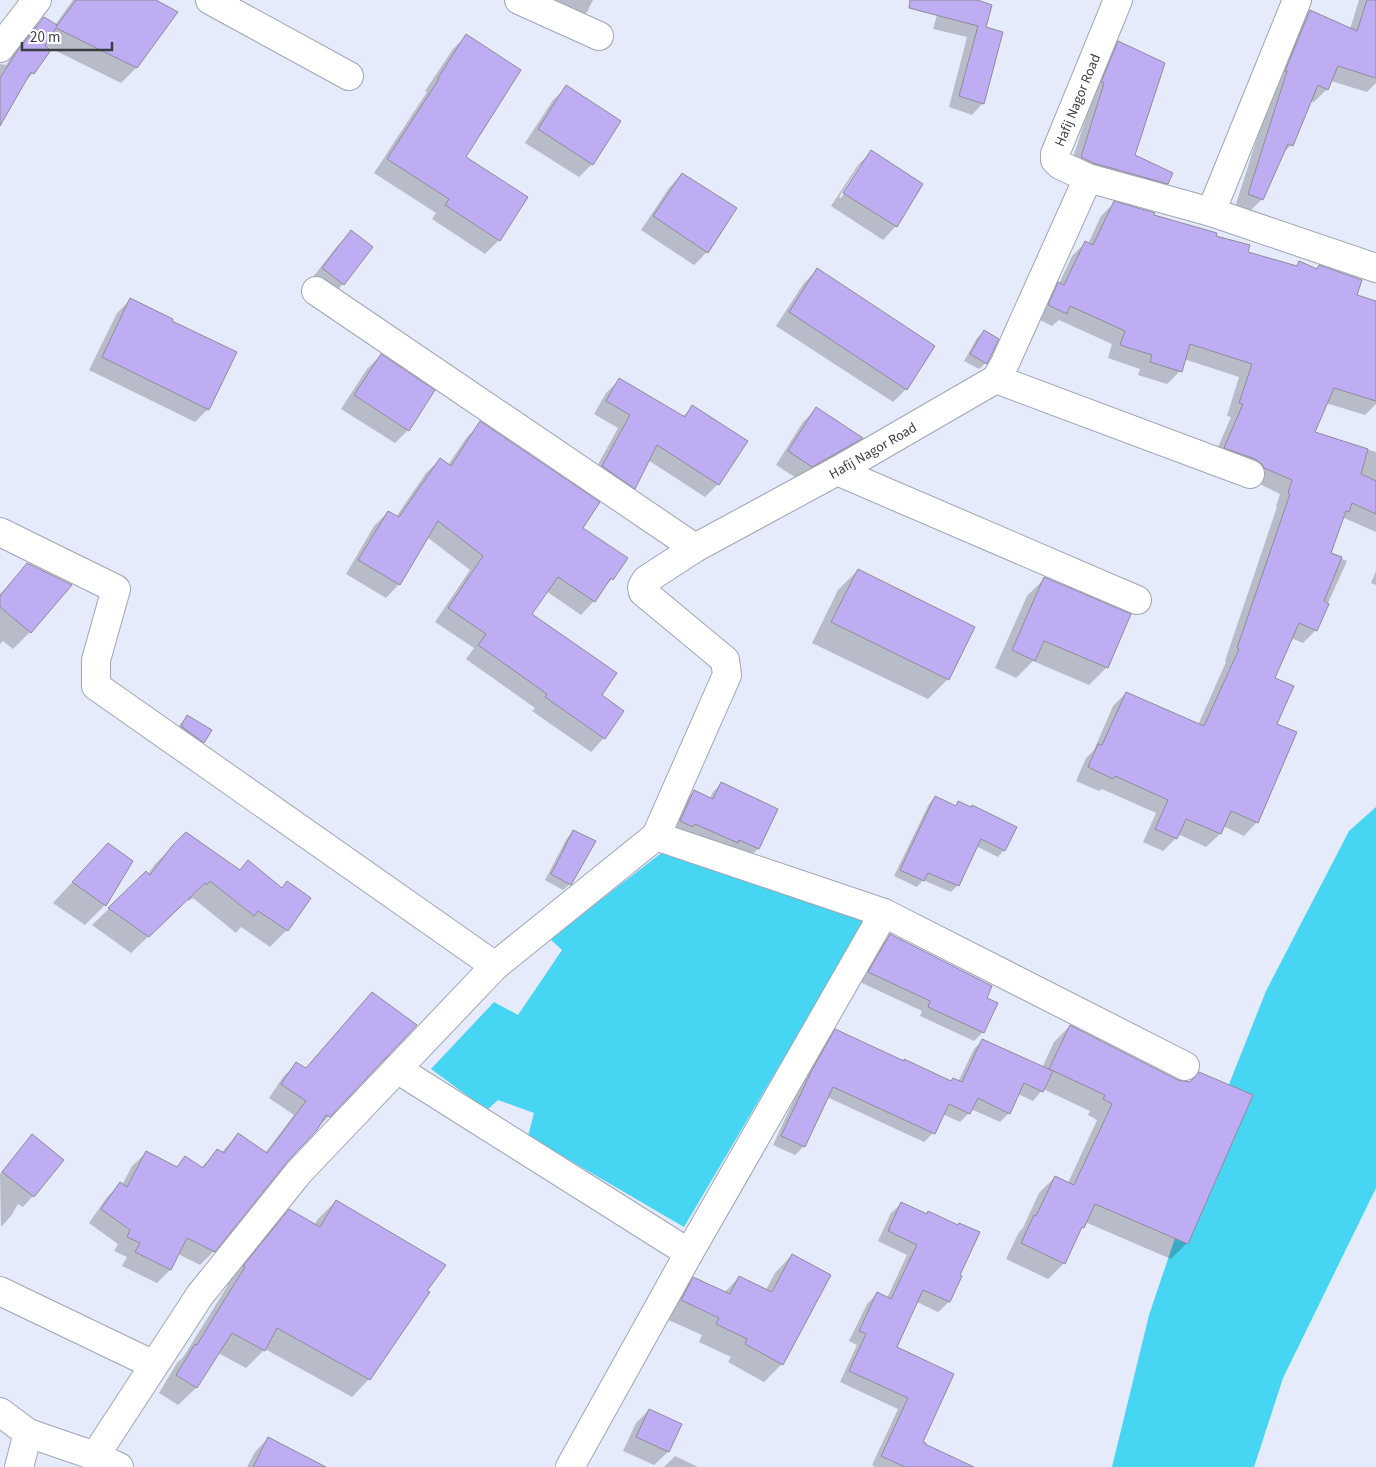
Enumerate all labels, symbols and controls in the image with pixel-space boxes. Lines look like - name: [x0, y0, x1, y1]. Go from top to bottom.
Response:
- scale bar: [22, 20, 112, 52]
- text: 20 m: [30, 27, 60, 48]
- street label: Hafij Nagor Road: [1050, 51, 1106, 150]
- street label: Hafij Nagor Road: [826, 418, 921, 484]

